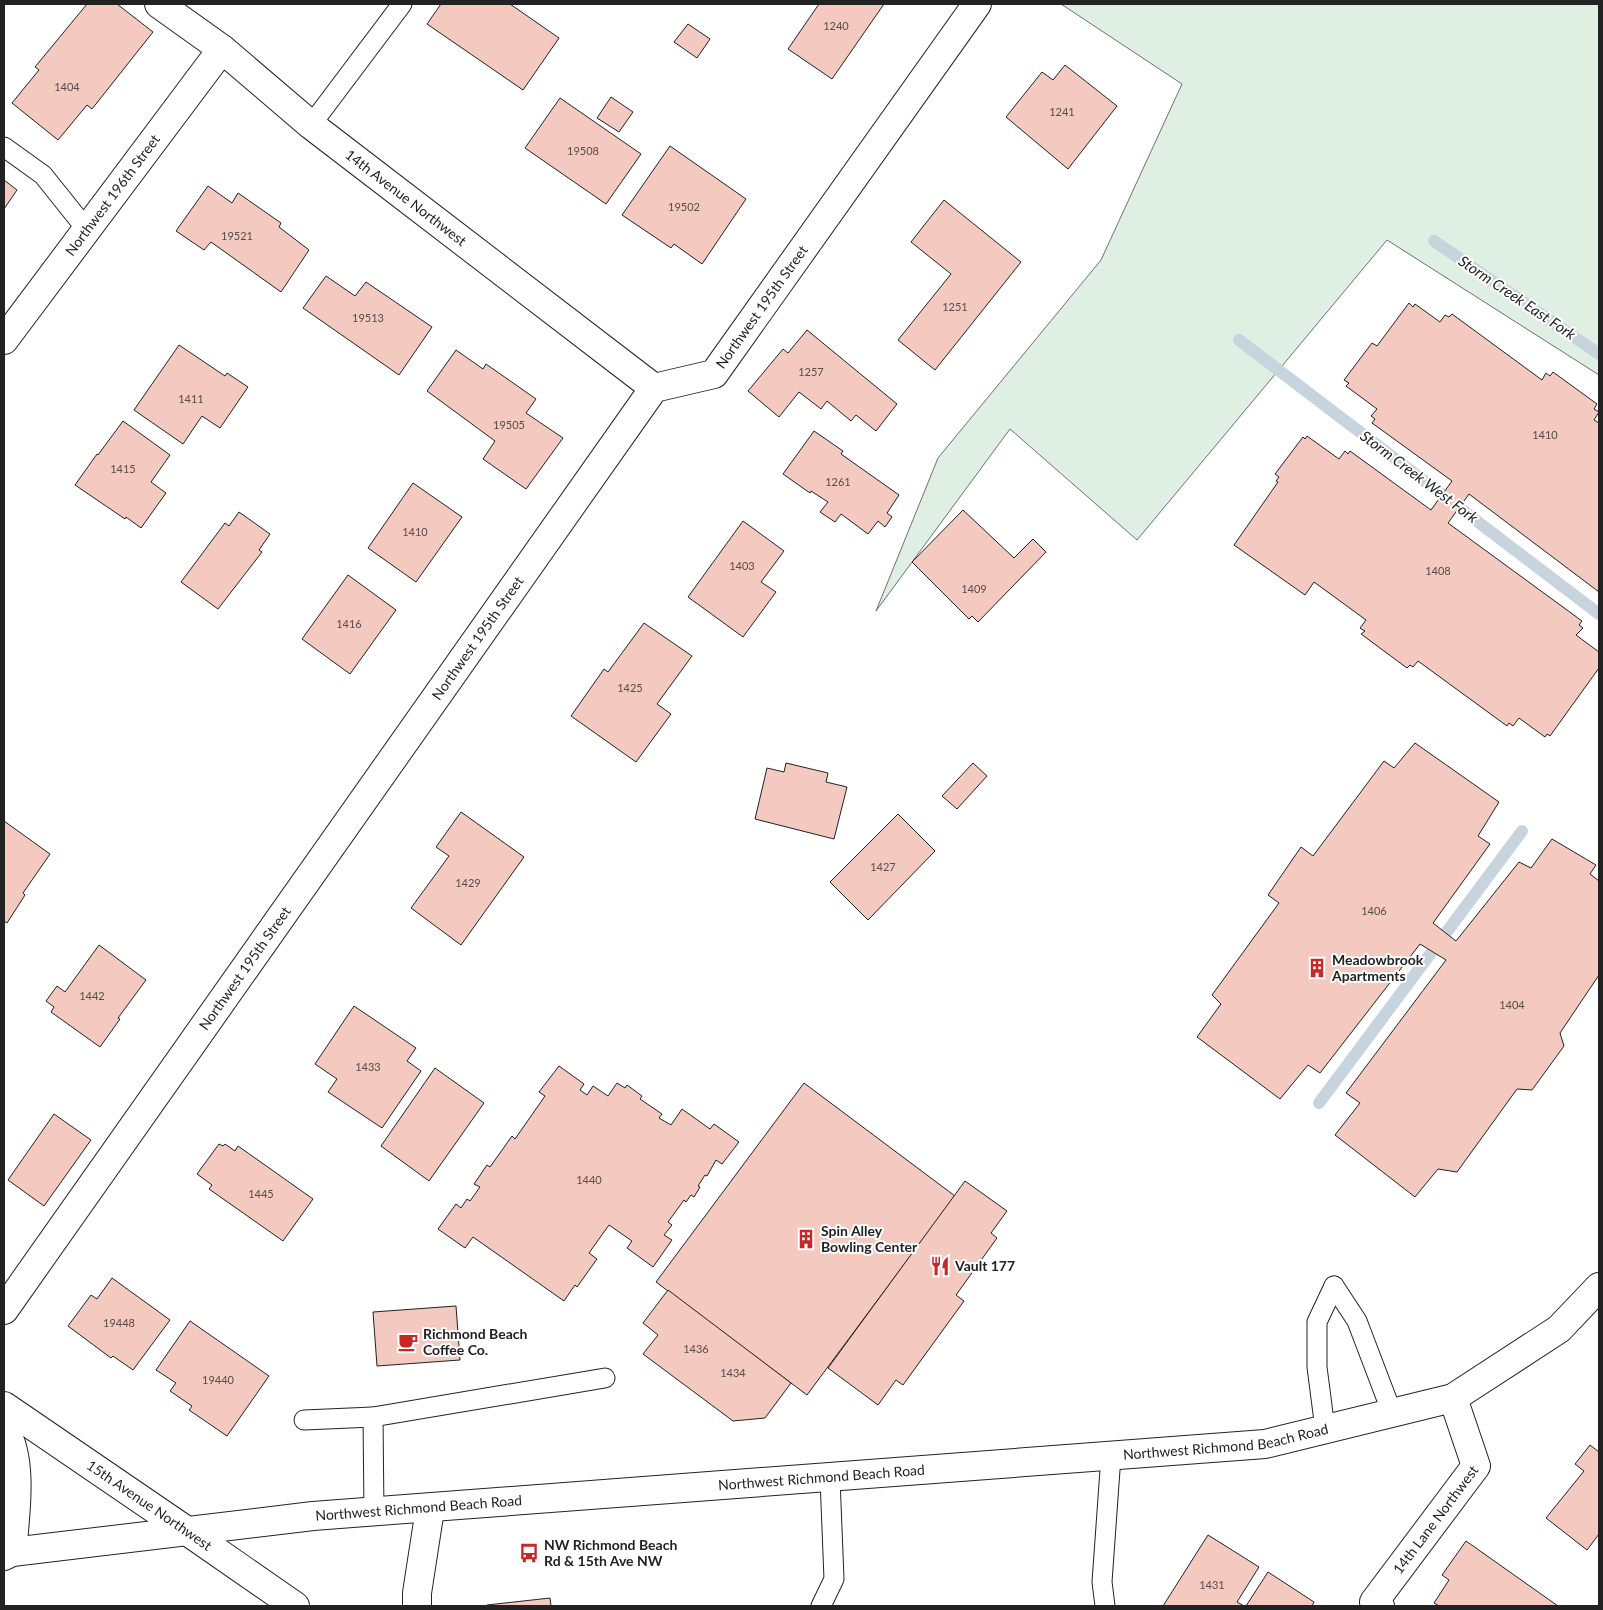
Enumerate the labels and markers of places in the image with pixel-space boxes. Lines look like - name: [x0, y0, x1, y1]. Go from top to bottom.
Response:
- place label: Meadowbrook Apartments: [1331, 951, 1424, 984]
- building icon: Meadowbrook Apartments: [1306, 957, 1328, 979]
- place label: Spin Alley Bowling Center: [821, 1222, 918, 1255]
- building icon: Spin Alley Bowling Center: [795, 1228, 817, 1250]
- restaurant icon: Vault 177: [929, 1255, 951, 1277]
- place label: Vault 177: [954, 1257, 1015, 1274]
- place label: Richmond Beach Coffee Co.: [423, 1325, 528, 1358]
- cafe icon: Richmond Beach Coffee Co.: [397, 1331, 419, 1353]
- place label: NW Richmond Beach Rd & 15th Ave NW: [544, 1536, 677, 1569]
- bus stop icon: NW Richmond Beach Rd & 15th Ave NW: [518, 1542, 540, 1564]

